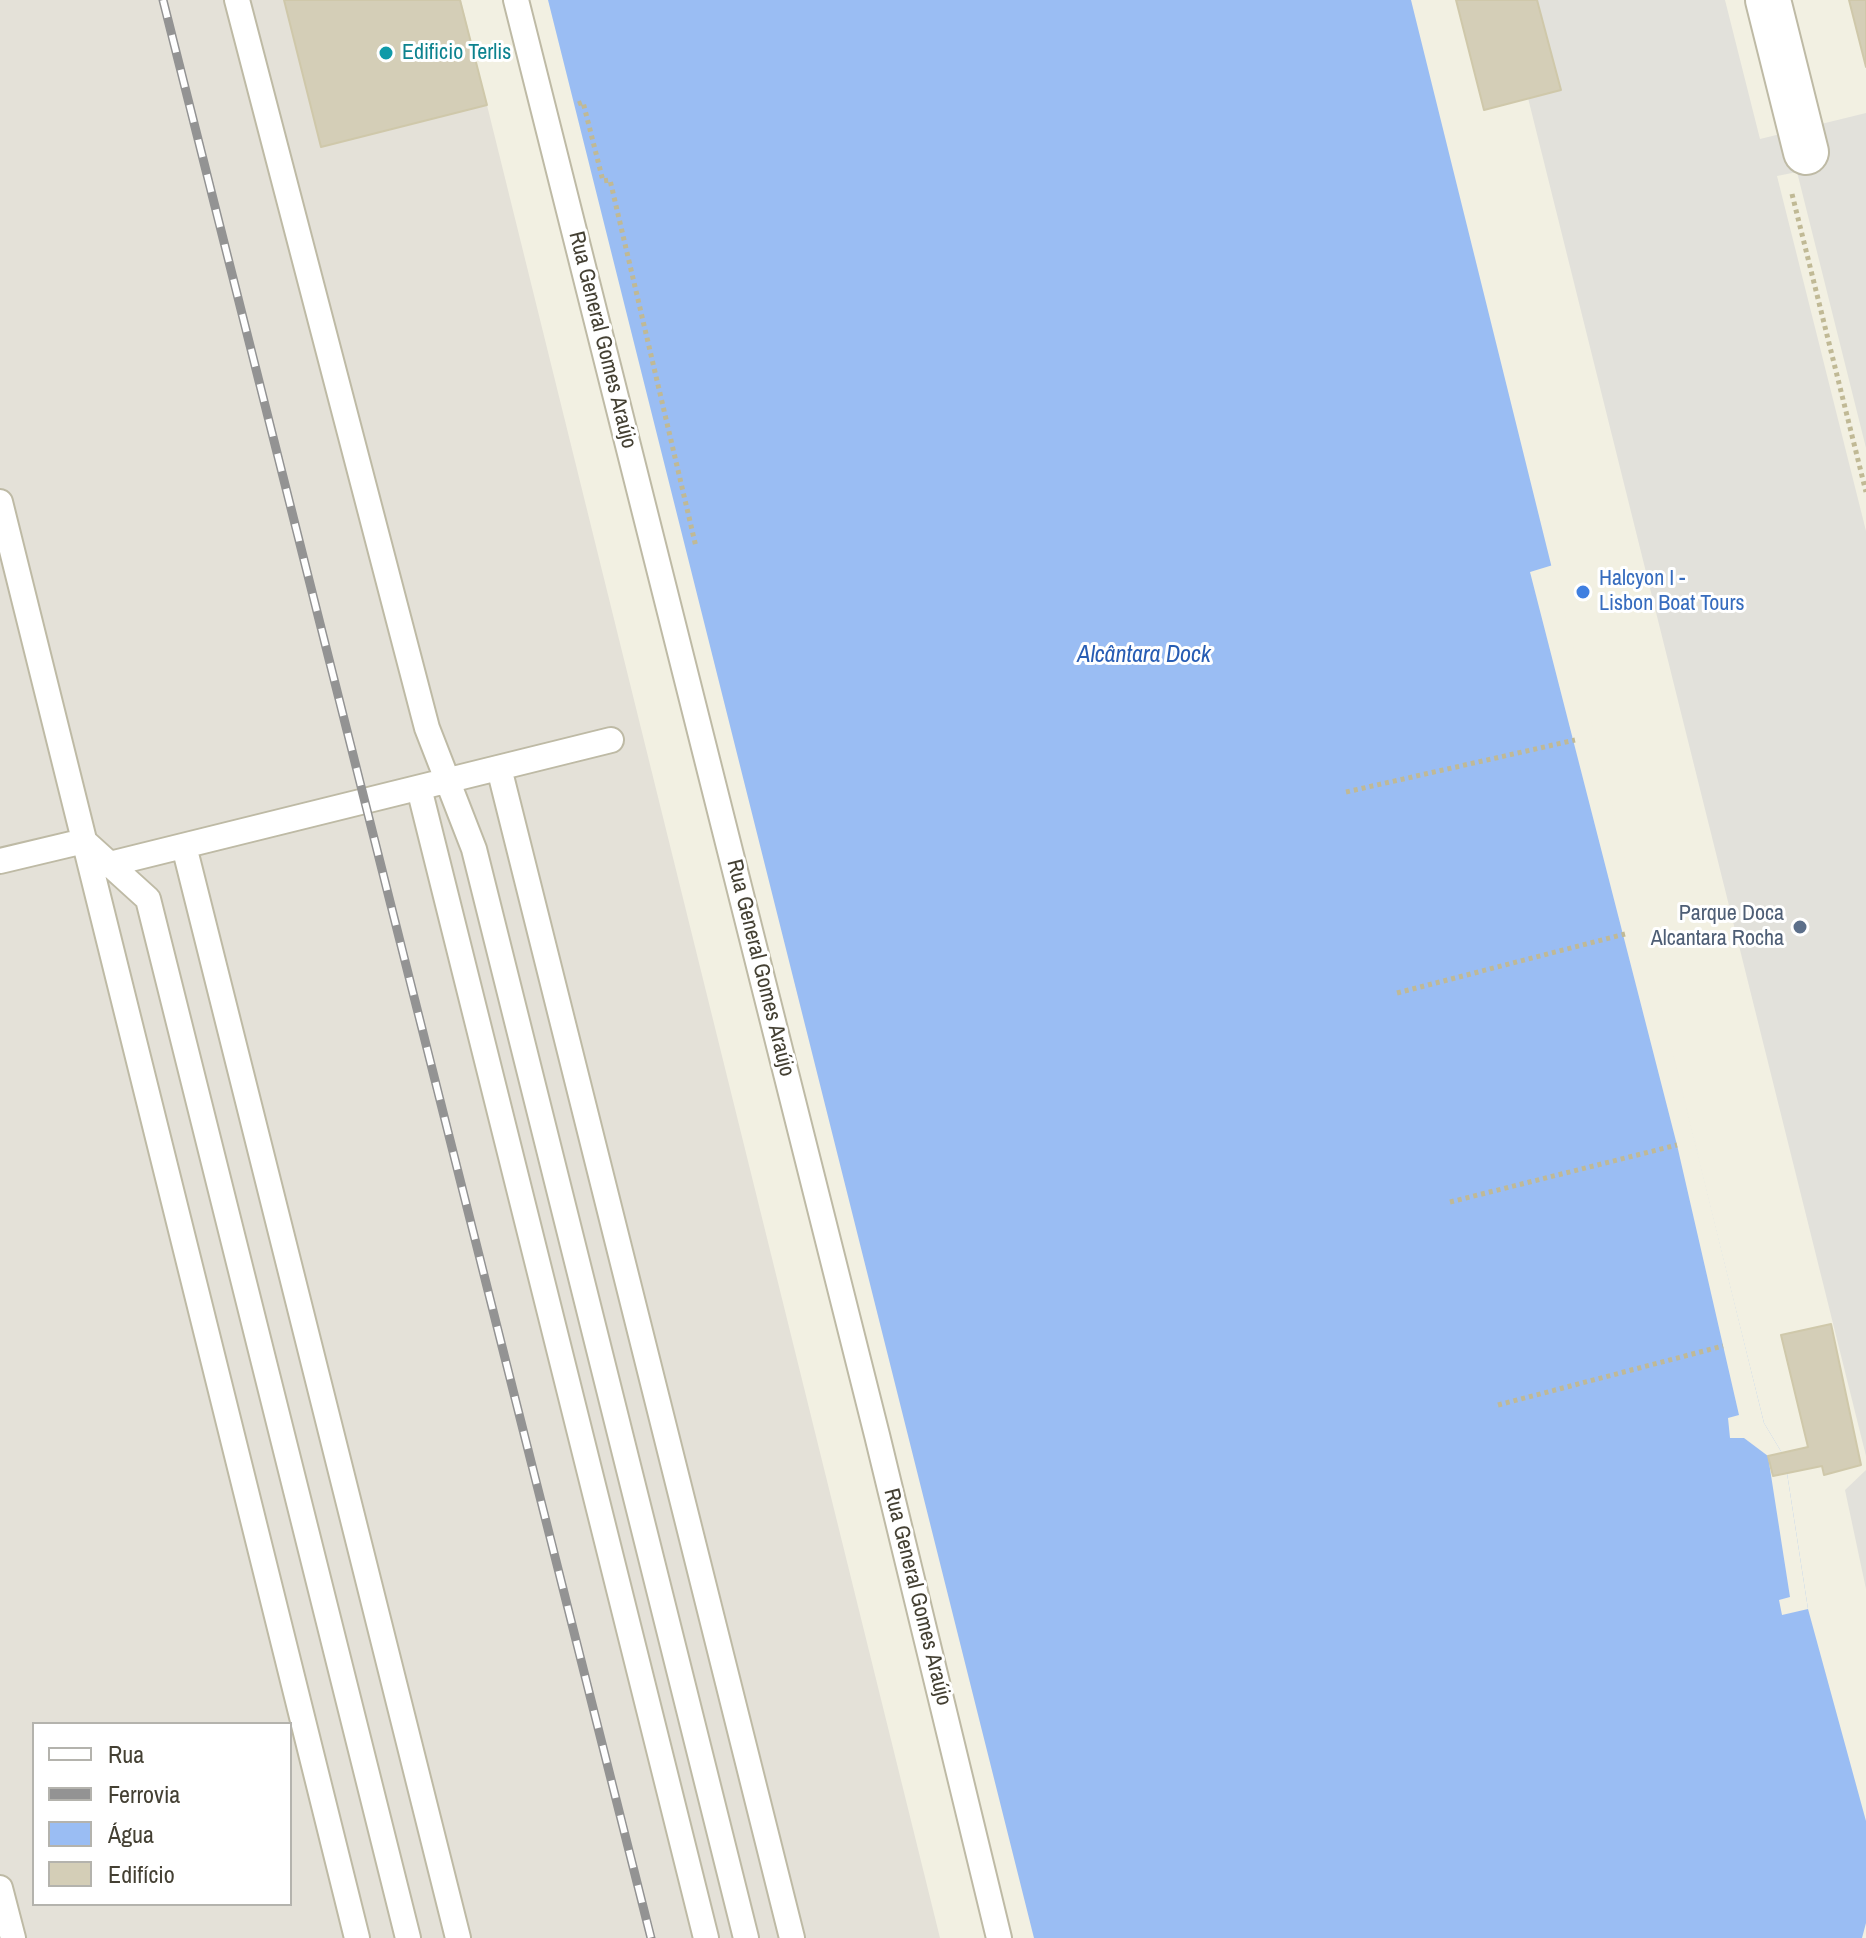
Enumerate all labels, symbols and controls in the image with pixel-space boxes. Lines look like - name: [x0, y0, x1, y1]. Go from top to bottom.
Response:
- place label: Edificio Terlis: [402, 40, 511, 66]
- marker: Edificio Terlis: [377, 44, 395, 62]
- street label: Rua General Gomes Araújo: [562, 229, 642, 451]
- place label: Halcyon I - Lisbon Boat Tours: [1599, 566, 1744, 618]
- marker: Halcyon I - Lisbon Boat Tours: [1574, 583, 1592, 601]
- water label: Alcântara Dock: [1077, 642, 1211, 670]
- street label: Rua General Gomes Araújo: [720, 857, 800, 1079]
- place label: Parque Doca Alcantara Rocha: [1651, 901, 1784, 952]
- marker: Parque Doca Alcantara Rocha: [1791, 918, 1809, 936]
- street label: Rua General Gomes Araújo: [877, 1486, 957, 1708]
- legend: [32, 1722, 292, 1906]
- text: Rua: [108, 1738, 144, 1770]
- text: Ferrovia: [108, 1778, 180, 1810]
- text: Água: [108, 1818, 154, 1850]
- text: Edifício: [108, 1858, 175, 1890]

